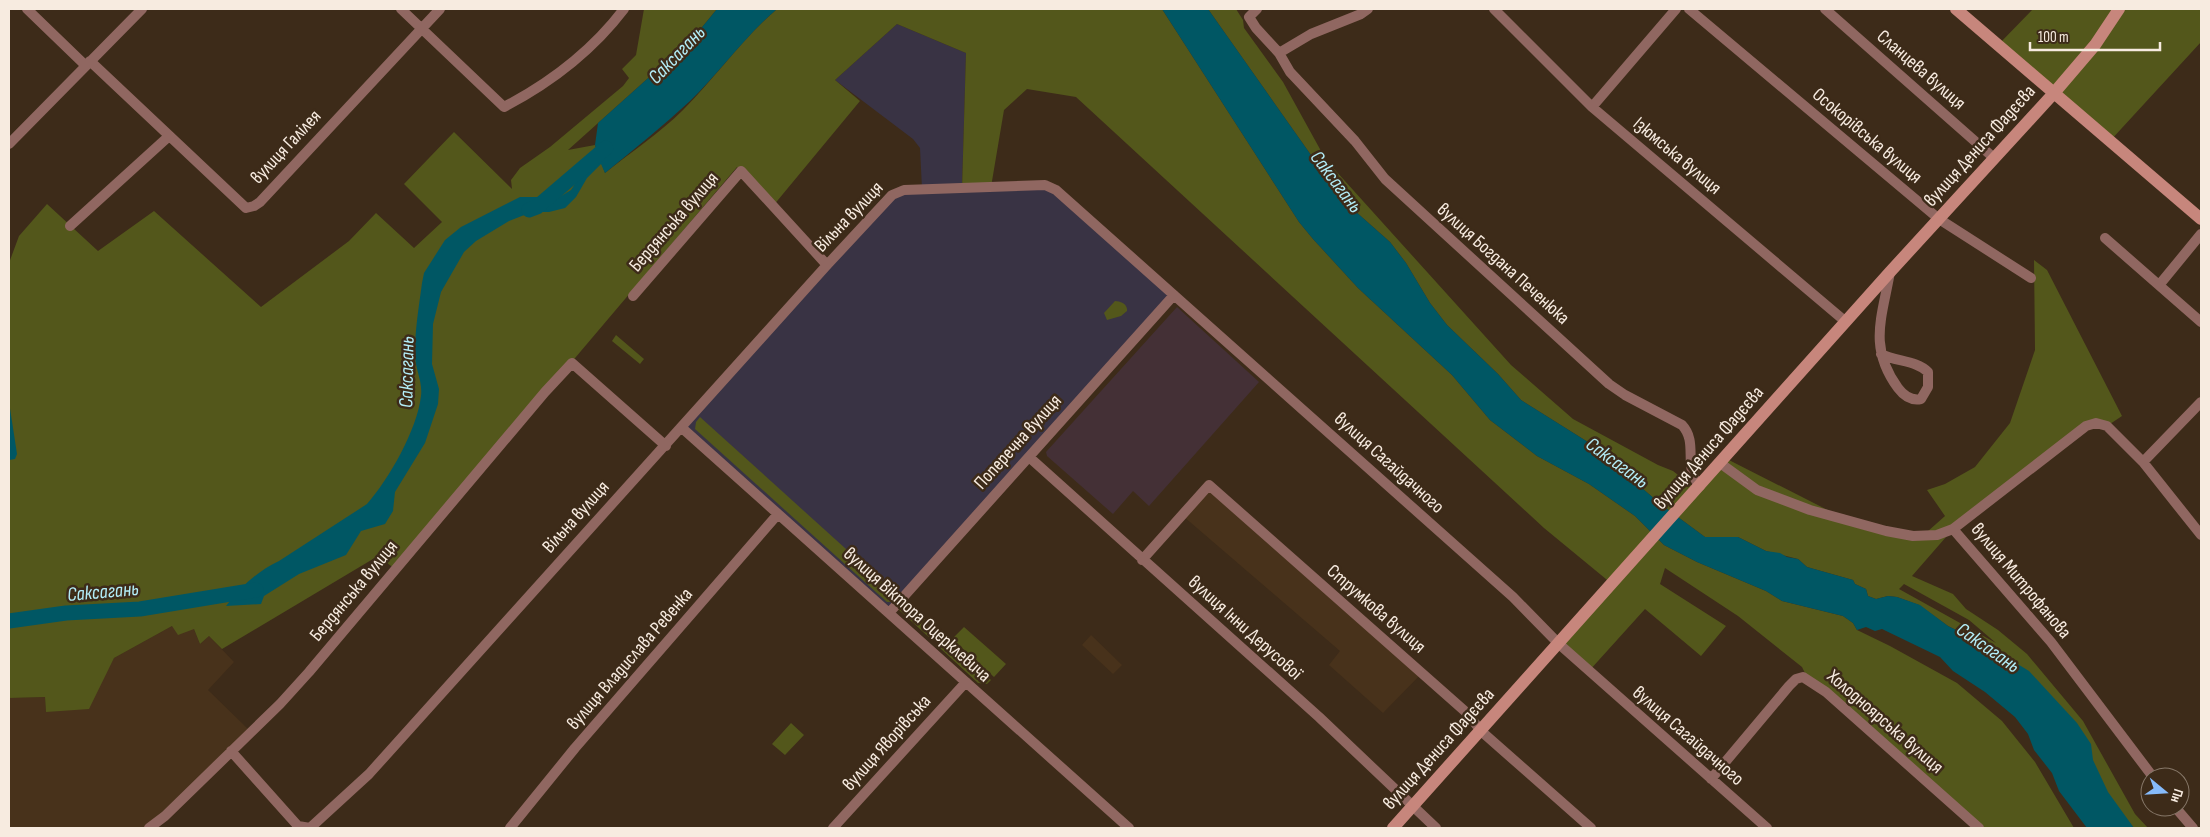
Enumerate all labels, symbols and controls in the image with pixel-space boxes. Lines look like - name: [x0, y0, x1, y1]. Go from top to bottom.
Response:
- scale bar: [2030, 20, 2160, 52]
- water label: Саксагань: [643, 21, 711, 89]
- street label: Сланцева вулиця: [1872, 25, 1970, 115]
- text: 100 m: [2038, 28, 2069, 47]
- street label: вулиця Дениса Фадєєва: [1919, 80, 2041, 212]
- street label: Осокорівська вулиця: [1807, 83, 1927, 189]
- street label: вулиця Галілея: [246, 105, 326, 189]
- street label: Ізюмська вулиця: [1628, 112, 1726, 200]
- water label: Саксагань: [1305, 146, 1367, 218]
- street label: Бердянська вулиця: [624, 167, 724, 277]
- street label: Вільна вулиця: [810, 177, 888, 257]
- street label: вулиця Богдана Печенюка: [1432, 198, 1574, 330]
- water label: Саксагань: [394, 336, 420, 408]
- street label: вулиця Дениса Фадєєва: [1649, 382, 1769, 514]
- street label: Поперечна вулиця: [969, 390, 1067, 494]
- street label: вулиця Сагайдачного: [1329, 408, 1449, 518]
- water label: Саксагань: [1581, 432, 1653, 494]
- street label: Вільна вулиця: [538, 476, 614, 558]
- street label: вулиця Митрофанова: [1966, 518, 2076, 644]
- street label: Бердянська вулиця: [305, 536, 403, 646]
- street label: вулиця Віктора Оцерклевича: [838, 543, 996, 687]
- street label: Струмкова вулиця: [1322, 560, 1430, 658]
- street label: вулиця Інни Дерусової: [1183, 571, 1307, 685]
- water label: Саксагань: [66, 577, 140, 607]
- street label: вулиця Владислава Ревенка: [562, 583, 698, 735]
- water label: Саксагань: [1952, 618, 2025, 679]
- street label: Холодноярська вулиця: [1821, 665, 1948, 779]
- street label: вулиця Сагайдачного: [1628, 681, 1748, 791]
- street label: вулиця Дениса Фадєєва: [1378, 683, 1500, 815]
- street label: вулиця Яворівська: [838, 690, 936, 796]
- north arrow: [2140, 767, 2190, 817]
- text: Пн: [2167, 787, 2187, 805]

